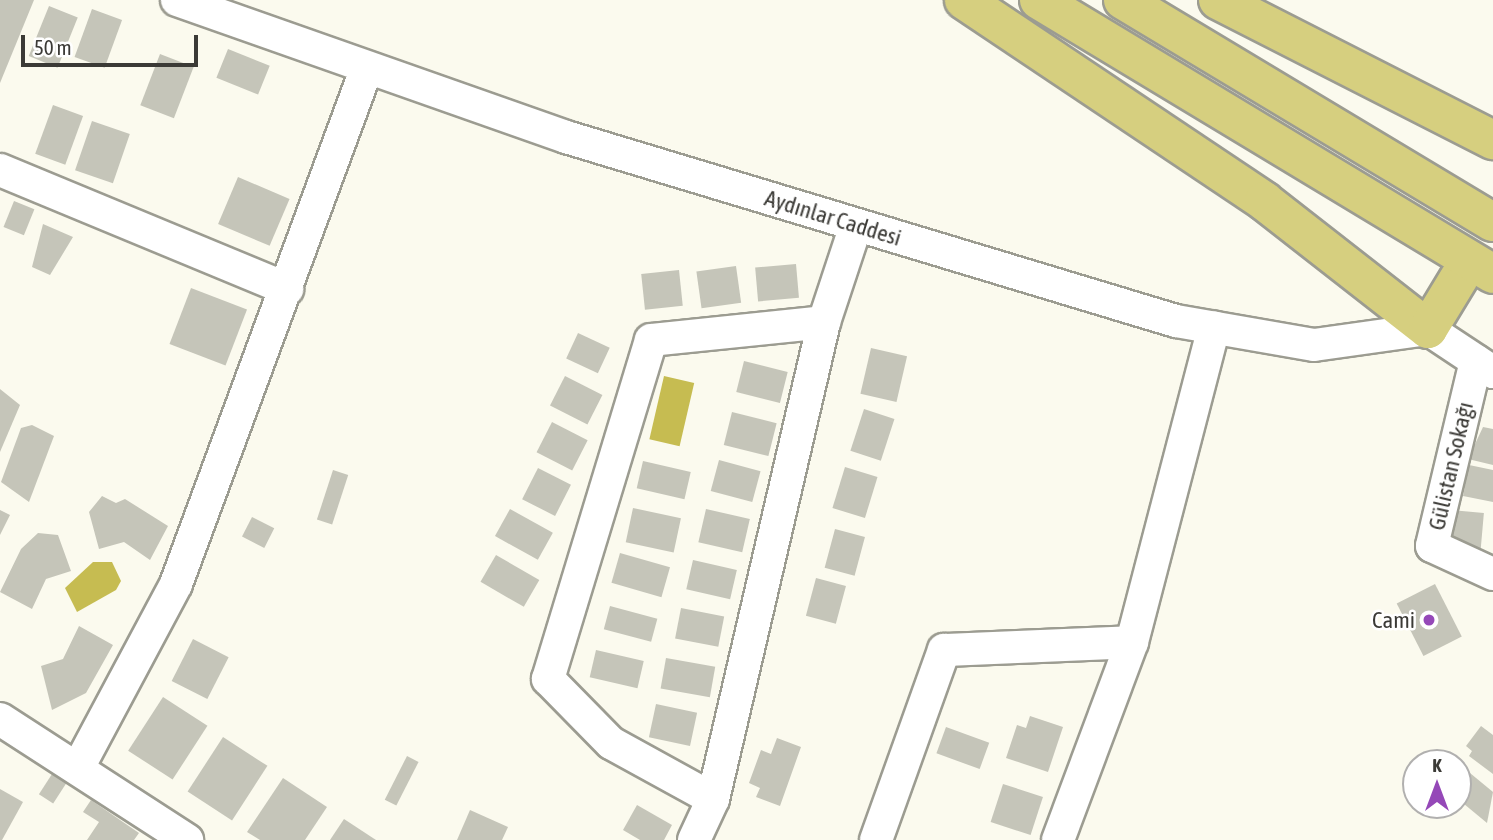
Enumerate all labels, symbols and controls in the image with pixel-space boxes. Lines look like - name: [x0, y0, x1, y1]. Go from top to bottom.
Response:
- scale bar: [24, 21, 201, 65]
- text: 50 m: [34, 35, 72, 59]
- street label: Aydınlar Caddesi: [761, 184, 905, 252]
- street label: Gülistan Sokağı: [1423, 399, 1479, 533]
- place label: Cami: [1372, 606, 1415, 634]
- marker: Cami: [1421, 612, 1437, 628]
- north arrow: [1402, 749, 1472, 819]
- text: K: [1432, 754, 1442, 776]

